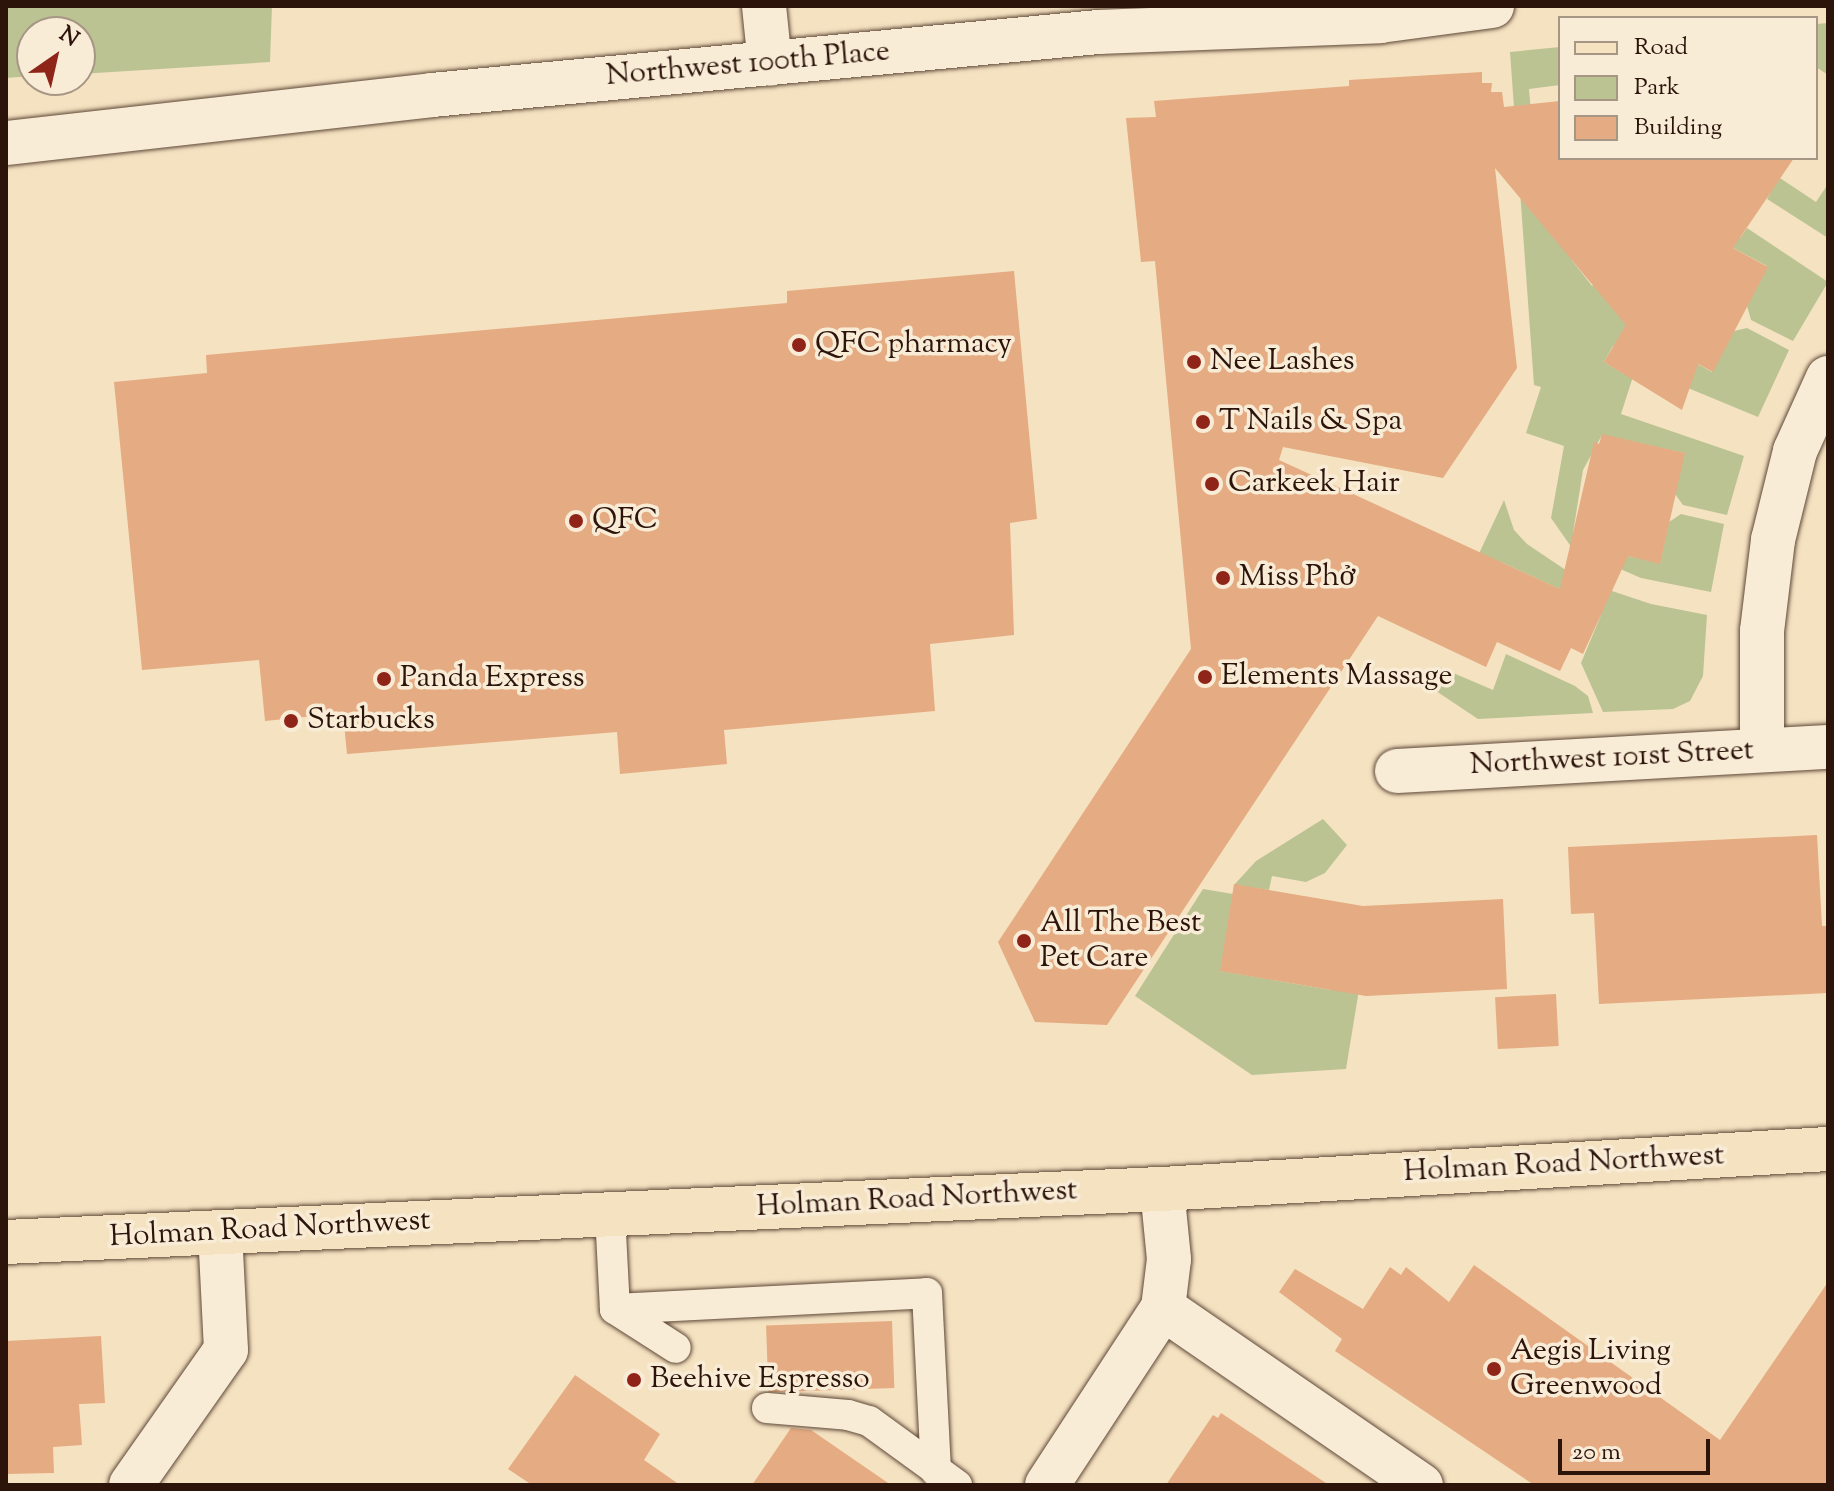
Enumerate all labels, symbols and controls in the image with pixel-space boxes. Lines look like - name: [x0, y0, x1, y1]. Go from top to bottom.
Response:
- north arrow: [16, 16, 96, 96]
- legend: [1558, 16, 1818, 160]
- text: N: [52, 20, 85, 56]
- text: Road: [1634, 31, 1688, 65]
- street label: Northwest 100th Place: [605, 35, 891, 95]
- text: Park: [1634, 71, 1680, 105]
- text: Building: [1634, 111, 1722, 145]
- place label: QFC pharmacy: [815, 327, 1012, 363]
- marker: QFC pharmacy: [790, 336, 808, 354]
- place label: Nee Lashes: [1210, 344, 1355, 380]
- marker: Nee Lashes: [1185, 353, 1203, 371]
- place label: T Nails & Spa: [1219, 404, 1402, 440]
- marker: T Nails & Spa: [1194, 413, 1212, 431]
- place label: Carkeek Hair: [1228, 466, 1400, 502]
- marker: Carkeek Hair: [1203, 475, 1221, 493]
- place label: QFC: [592, 503, 658, 539]
- marker: QFC: [567, 512, 585, 530]
- place label: Miss Phở: [1239, 560, 1355, 596]
- marker: Miss Phở: [1214, 569, 1232, 587]
- place label: Elements Massage: [1221, 659, 1452, 695]
- place label: Panda Express: [400, 661, 585, 697]
- marker: Elements Massage: [1196, 668, 1214, 686]
- marker: Panda Express: [375, 670, 393, 688]
- place label: Starbucks: [307, 703, 435, 739]
- marker: Starbucks: [282, 712, 300, 730]
- street label: Northwest 101st Street: [1469, 734, 1755, 784]
- place label: All The Best Pet Care: [1040, 906, 1201, 976]
- marker: All The Best Pet Care: [1015, 932, 1033, 950]
- street label: Holman Road Northwest: [1403, 1139, 1725, 1191]
- street label: Holman Road Northwest: [756, 1174, 1078, 1226]
- street label: Holman Road Northwest: [109, 1204, 431, 1256]
- place label: Aegis Living Greenwood: [1510, 1334, 1671, 1404]
- marker: Aegis Living Greenwood: [1485, 1360, 1503, 1378]
- place label: Beehive Espresso: [650, 1362, 870, 1398]
- marker: Beehive Espresso: [625, 1371, 643, 1389]
- scale bar: [1562, 1423, 1714, 1473]
- text: 20 m: [1572, 1436, 1621, 1470]

